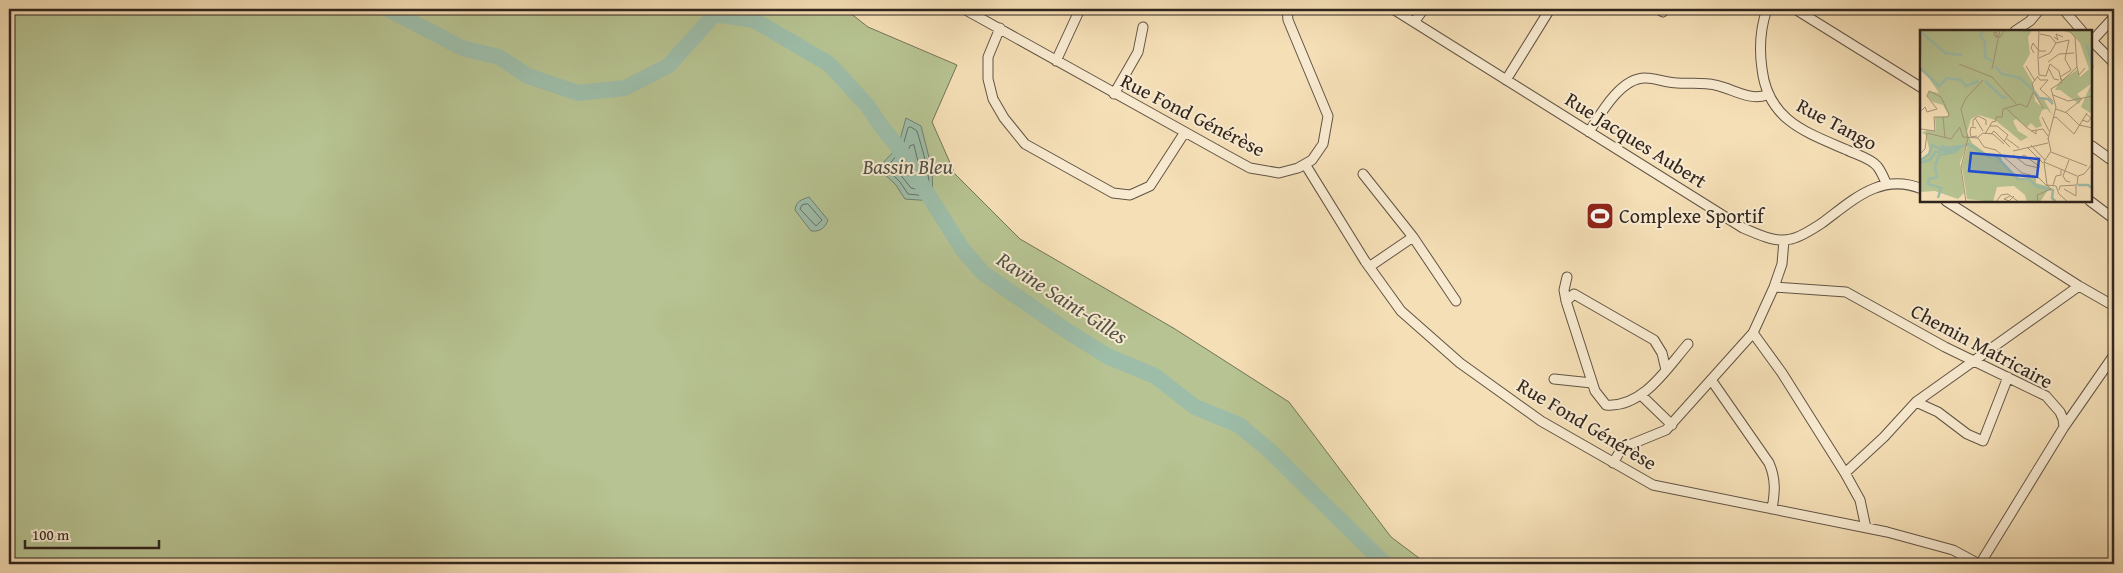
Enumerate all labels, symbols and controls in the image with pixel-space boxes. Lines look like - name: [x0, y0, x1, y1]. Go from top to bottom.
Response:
- inset map: [1920, 30, 2093, 202]
- street label: Rue Fond Générèse: [1116, 66, 1270, 163]
- street label: Rue Jacques Aubert: [1560, 84, 1713, 195]
- street label: Rue Tango: [1792, 90, 1883, 157]
- water label: Bassin Bleu: [862, 151, 954, 182]
- sports icon: Complexe Sportif: [1585, 201, 1615, 231]
- place label: Complexe Sportif: [1619, 201, 1766, 230]
- water label: Ravine Saint-Gilles: [990, 243, 1134, 352]
- street label: Chemin Matricaire: [1906, 296, 2058, 395]
- street label: Rue Fond Générèse: [1512, 370, 1663, 477]
- scale bar: [25, 518, 159, 550]
- text: 100 m: [32, 524, 70, 545]

